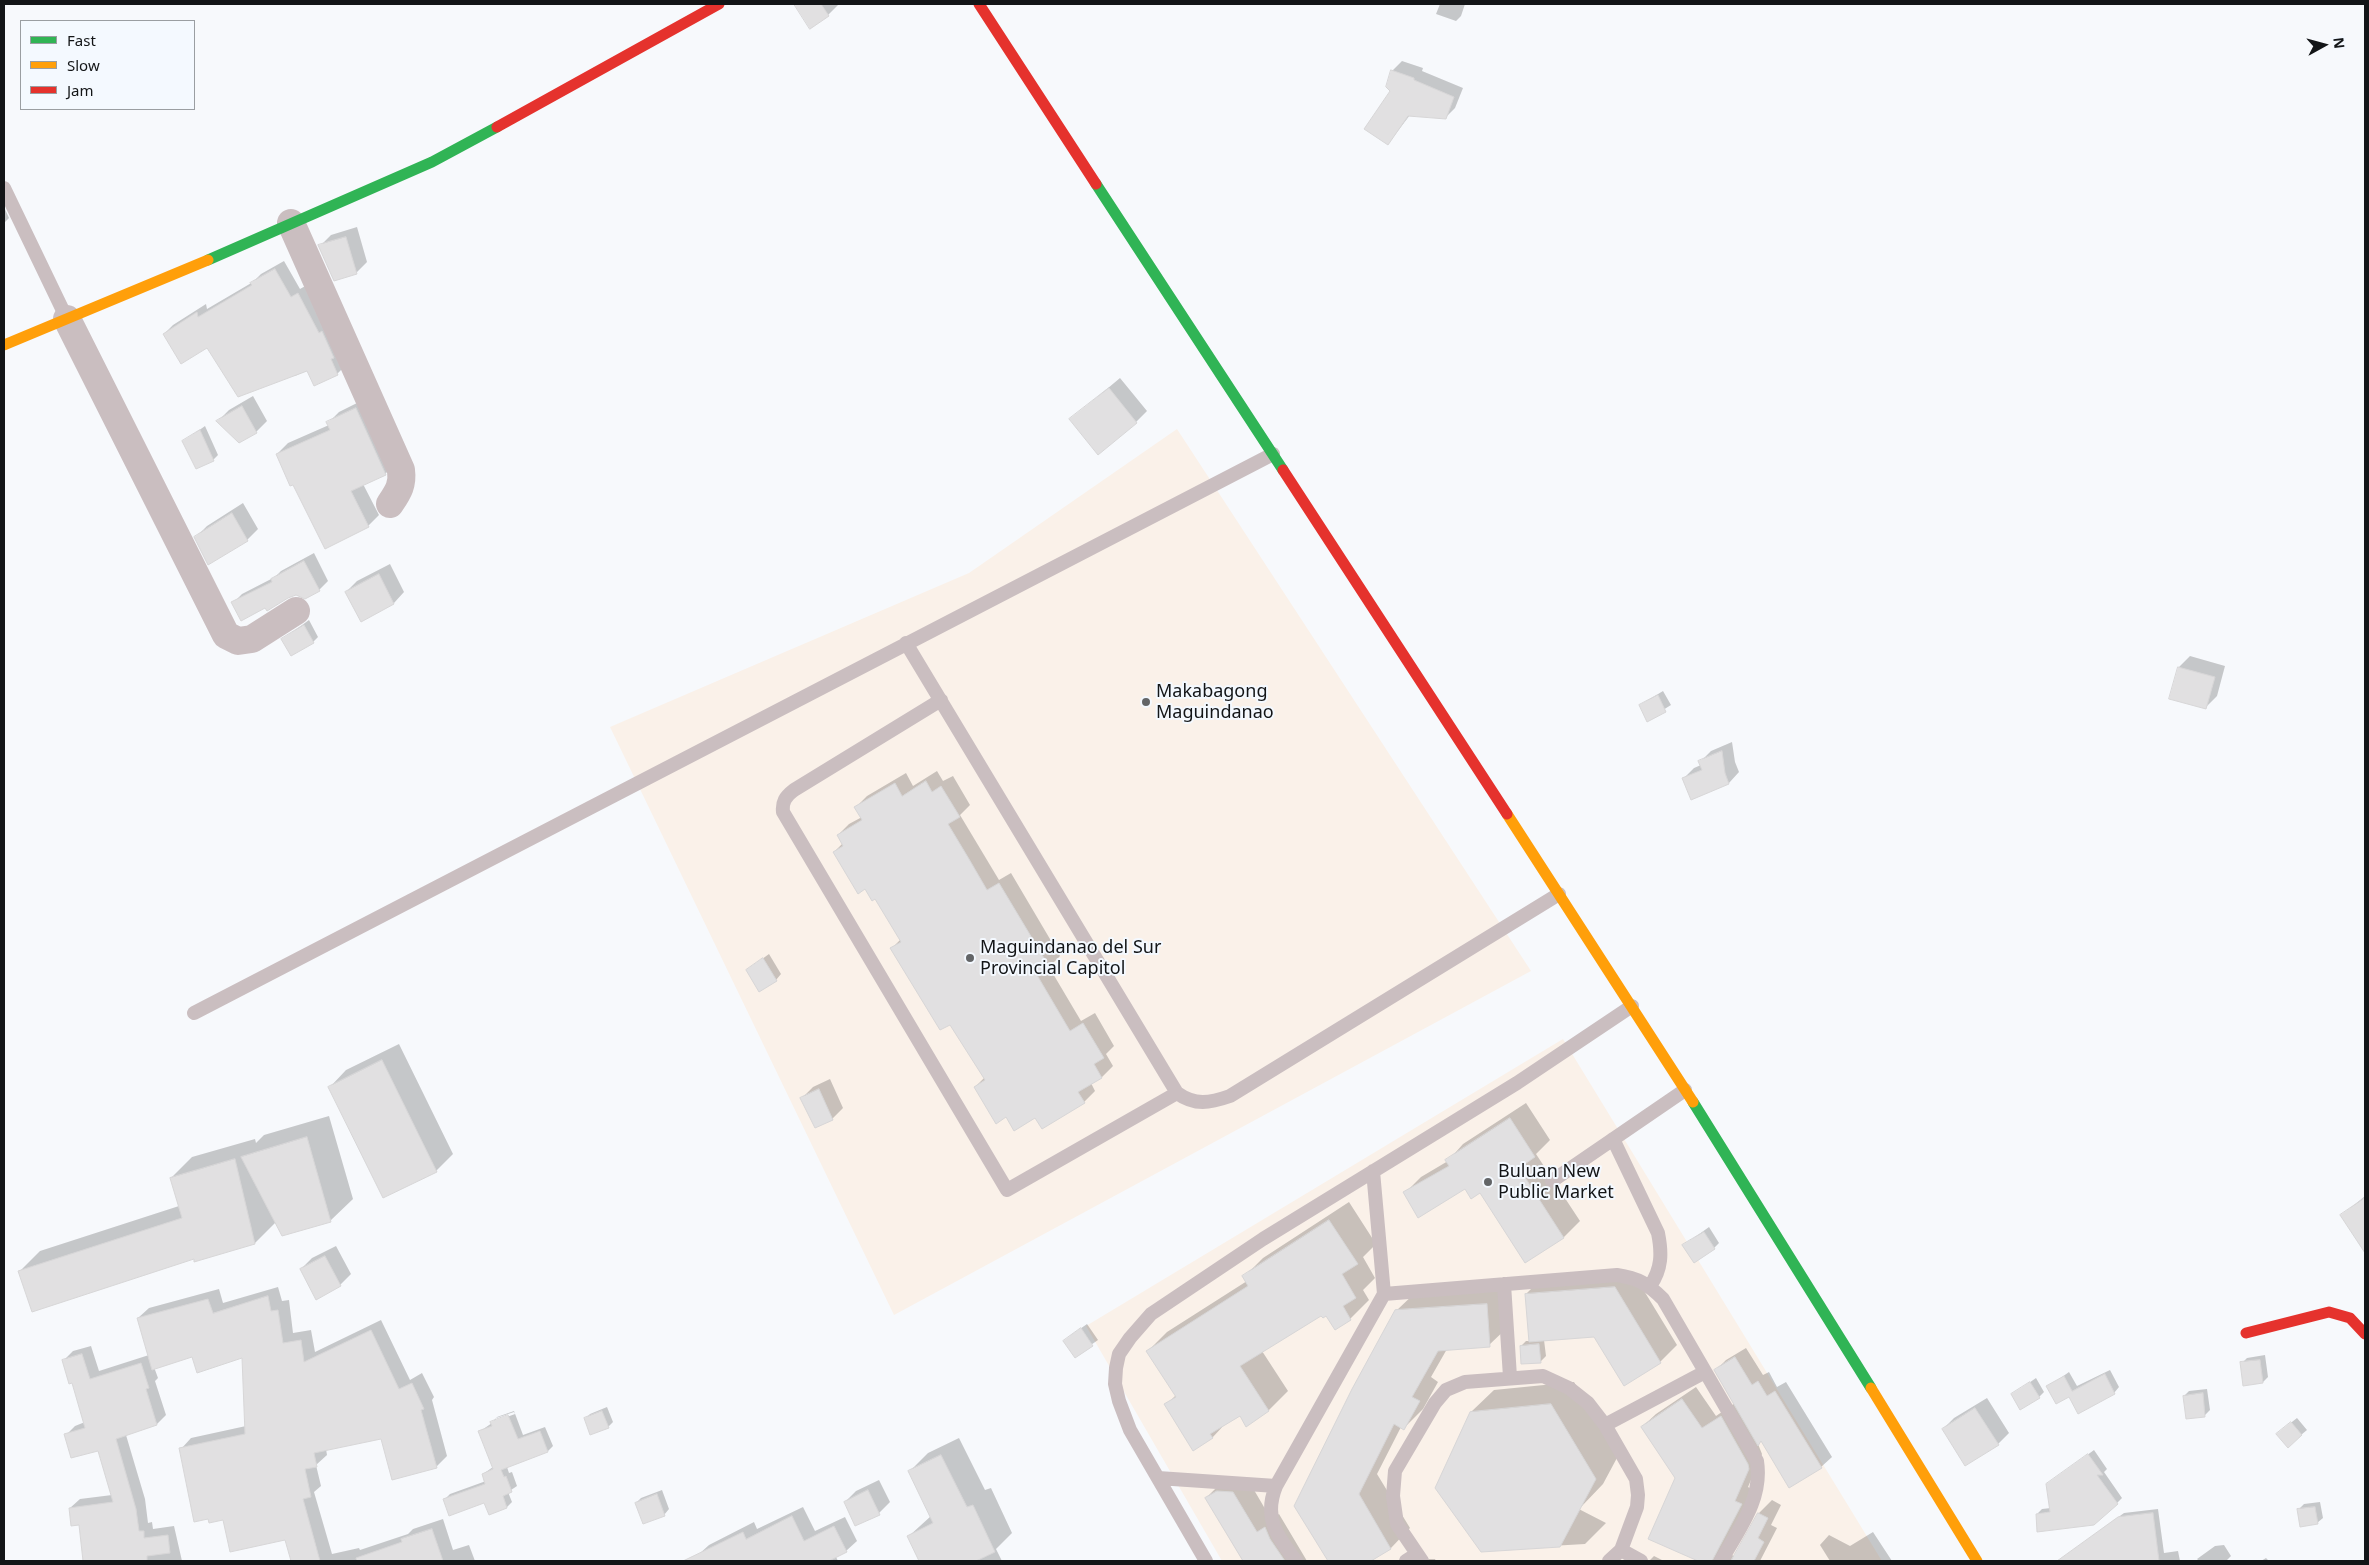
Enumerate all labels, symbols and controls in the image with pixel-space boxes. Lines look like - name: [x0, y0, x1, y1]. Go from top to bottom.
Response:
- legend: [20, 20, 195, 110]
- north arrow: [2299, 20, 2349, 70]
- text: Fast: [67, 30, 96, 50]
- text: N: [2329, 36, 2350, 50]
- text: Slow: [67, 55, 100, 75]
- text: Jam: [67, 80, 94, 100]
- place label: Makabagong Maguindanao: [1156, 681, 1274, 724]
- marker: Makabagong Maguindanao: [1140, 696, 1152, 708]
- place label: Maguindanao del Sur Provincial Capitol: [980, 937, 1161, 980]
- marker: Maguindanao del Sur Provincial Capitol: [964, 952, 976, 964]
- place label: Buluan New Public Market: [1498, 1161, 1614, 1204]
- marker: Buluan New Public Market: [1482, 1176, 1494, 1188]

